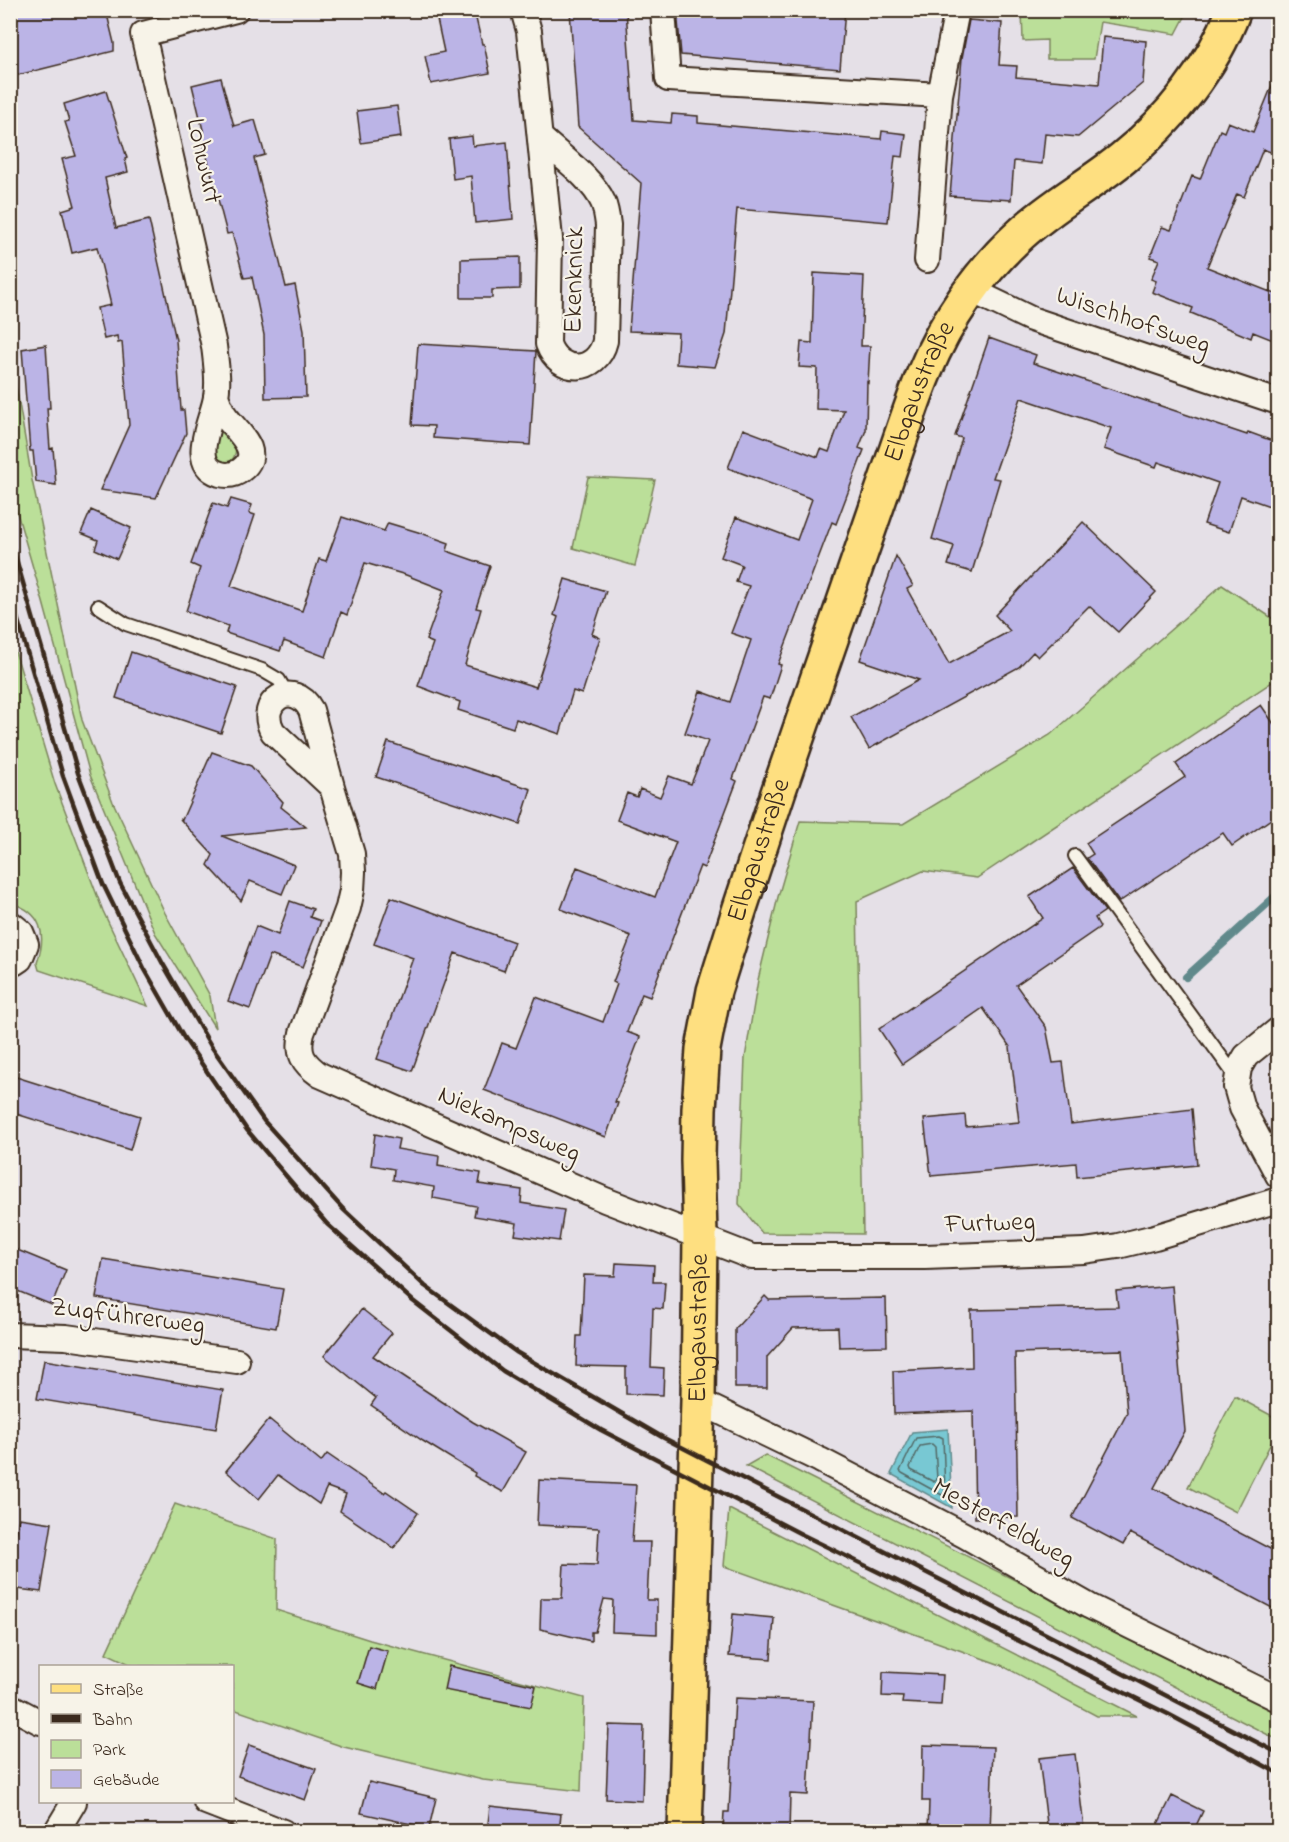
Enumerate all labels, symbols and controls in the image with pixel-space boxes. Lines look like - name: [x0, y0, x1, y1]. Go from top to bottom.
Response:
- street label: Lohwurt: [174, 114, 232, 208]
- street label: Ekenknick: [555, 226, 595, 334]
- street label: Wischhofsweg: [1051, 276, 1215, 366]
- street label: Elbgaustraße: [874, 313, 966, 468]
- street label: Elbgaustraße: [717, 772, 801, 927]
- street label: Niekampsweg: [431, 1076, 587, 1174]
- street label: Furtweg: [943, 1203, 1036, 1245]
- street label: Elbgaustraße: [678, 1252, 719, 1403]
- street label: Zugführerweg: [49, 1288, 207, 1346]
- street label: Mesterfeldweg: [924, 1469, 1082, 1579]
- legend: [39, 1665, 234, 1803]
- text: Straße: [93, 1678, 144, 1704]
- text: Bahn: [92, 1708, 132, 1734]
- text: Park: [93, 1738, 126, 1764]
- text: Gebäude: [93, 1768, 160, 1794]

